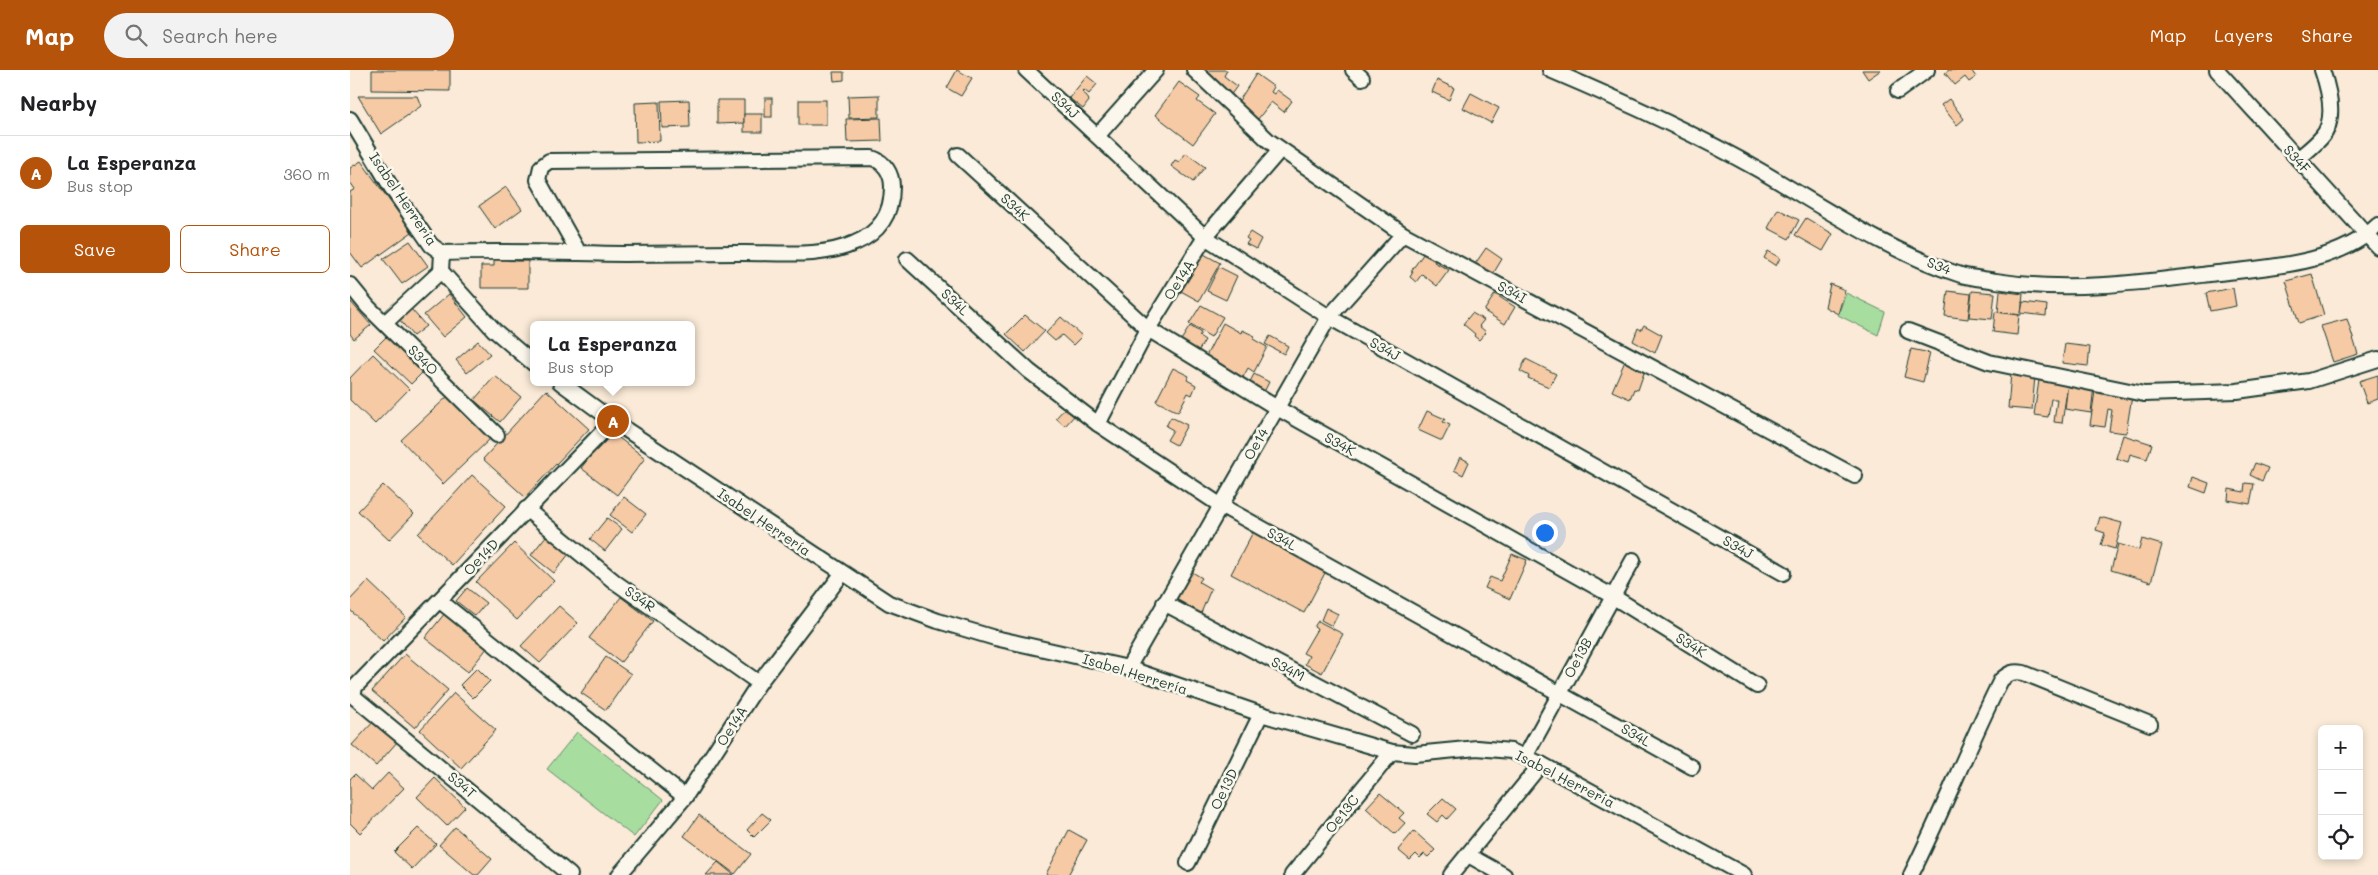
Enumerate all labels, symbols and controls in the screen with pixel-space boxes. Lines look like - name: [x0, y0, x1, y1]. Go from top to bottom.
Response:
- search box: [104, 13, 454, 58]
- text: Map: [25, 20, 74, 51]
- icon: search: [122, 21, 150, 49]
- text: Search here: [162, 23, 278, 48]
- text: Map: [2150, 23, 2186, 47]
- text: Layers: [2214, 23, 2273, 47]
- text: Share: [2301, 23, 2353, 47]
- street label: S34J: [1047, 87, 1084, 123]
- text: Nearby: [20, 89, 97, 116]
- street label: S34F: [2280, 140, 2315, 177]
- street label: Isabel Herrería: [365, 148, 442, 249]
- text: La Esperanza: [67, 150, 196, 175]
- text: A: [30, 163, 42, 184]
- text: 360 m: [283, 163, 330, 184]
- text: Bus stop: [67, 175, 133, 196]
- street label: S34K: [997, 189, 1034, 225]
- button: Save: [20, 225, 170, 273]
- button: Share: [180, 225, 330, 273]
- street label: S34: [1924, 252, 1955, 279]
- street label: Oe14A: [1159, 256, 1198, 303]
- street label: S34I: [1494, 276, 1530, 307]
- street label: S34L: [937, 284, 974, 320]
- popup: [530, 321, 695, 386]
- text: La Esperanza: [548, 331, 677, 356]
- street label: S34J: [1367, 332, 1404, 365]
- street label: S34O: [404, 340, 443, 379]
- text: Bus stop: [548, 356, 614, 377]
- pin: A: [597, 402, 629, 440]
- street label: Oe14: [1239, 424, 1273, 463]
- street label: S34K: [1321, 427, 1360, 460]
- street label: Isabel Herrería: [714, 483, 815, 560]
- your location: [1532, 520, 1558, 546]
- street label: S34L: [1264, 523, 1301, 555]
- street label: S34J: [1720, 530, 1757, 563]
- street label: Oe14D: [459, 534, 503, 579]
- street label: S34R: [621, 581, 659, 616]
- street label: S34K: [1672, 628, 1711, 662]
- street label: Oe13B: [1559, 634, 1596, 681]
- street label: Isabel Herrería: [1080, 649, 1190, 699]
- street label: S34M: [1268, 652, 1308, 685]
- street label: Oe14A: [712, 702, 751, 749]
- street label: S34L: [1618, 718, 1655, 751]
- map controls: [2318, 725, 2363, 860]
- button: +: [2318, 725, 2363, 770]
- street label: Isabel Herrería: [1512, 745, 1618, 812]
- street label: Oe13D: [1205, 765, 1242, 813]
- street label: S34T: [444, 767, 481, 802]
- button: −: [2318, 770, 2363, 815]
- street label: Oe13C: [1320, 791, 1363, 837]
- button: locate: [2318, 815, 2363, 860]

